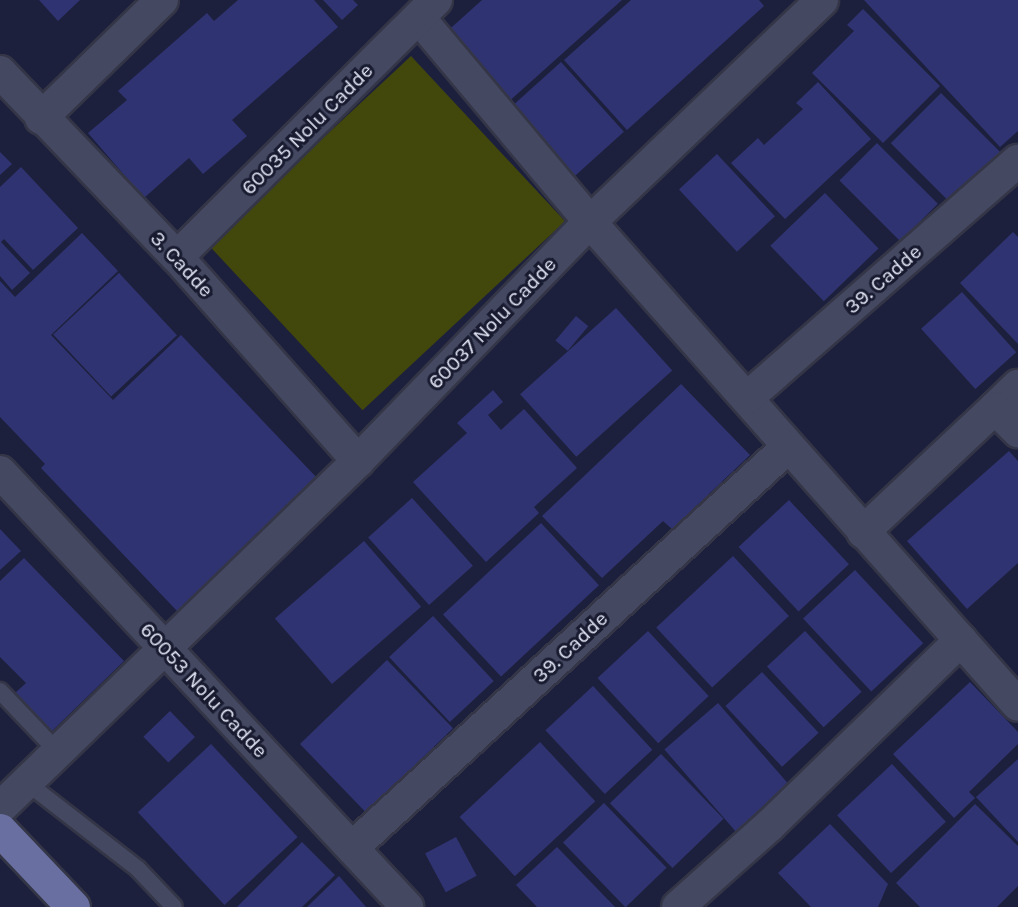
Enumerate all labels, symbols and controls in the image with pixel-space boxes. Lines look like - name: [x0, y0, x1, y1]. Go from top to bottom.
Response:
- street label: 60035 Nolu Cadde: [236, 58, 378, 200]
- street label: 3. Cadde: [145, 226, 219, 302]
- street label: 39. Cadde: [839, 239, 927, 319]
- street label: 60037 Nolu Cadde: [423, 252, 561, 394]
- street label: 39. Cadde: [527, 606, 613, 688]
- street label: 60053 Nolu Cadde: [135, 617, 273, 763]

